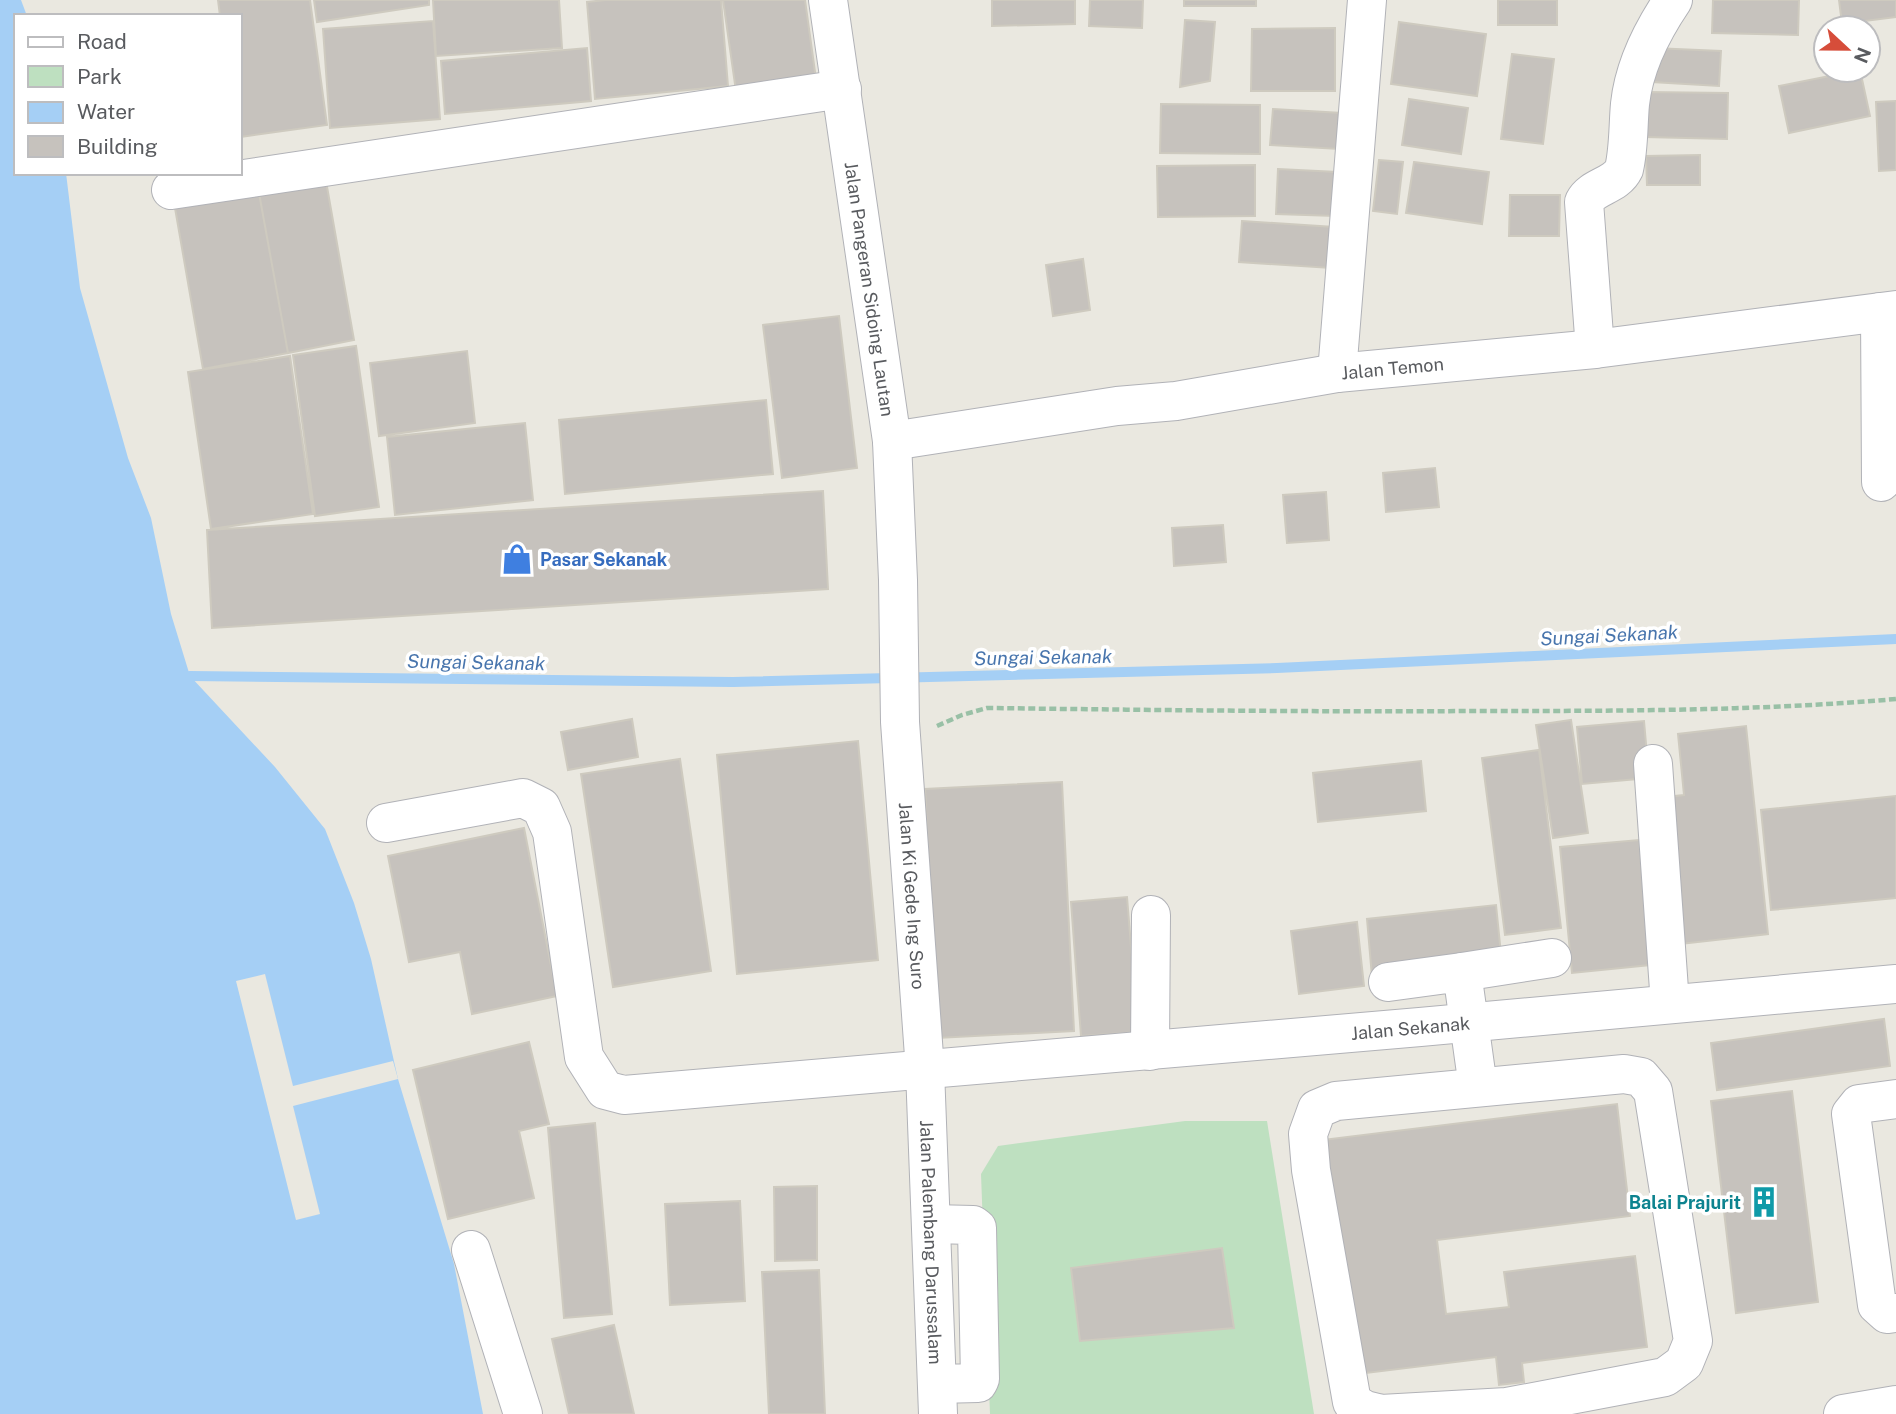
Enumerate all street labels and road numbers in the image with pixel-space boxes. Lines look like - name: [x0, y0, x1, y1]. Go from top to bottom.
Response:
- street label: Jalan Pangeran Sidoing Lautan: [841, 160, 899, 418]
- street label: Jalan Temon: [1340, 353, 1445, 383]
- street label: Jalan Ki Gede Ing Suro: [895, 801, 930, 990]
- street label: Jalan Sekanak: [1350, 1012, 1471, 1043]
- street label: Jalan Palembang Darussalam: [916, 1120, 947, 1365]

